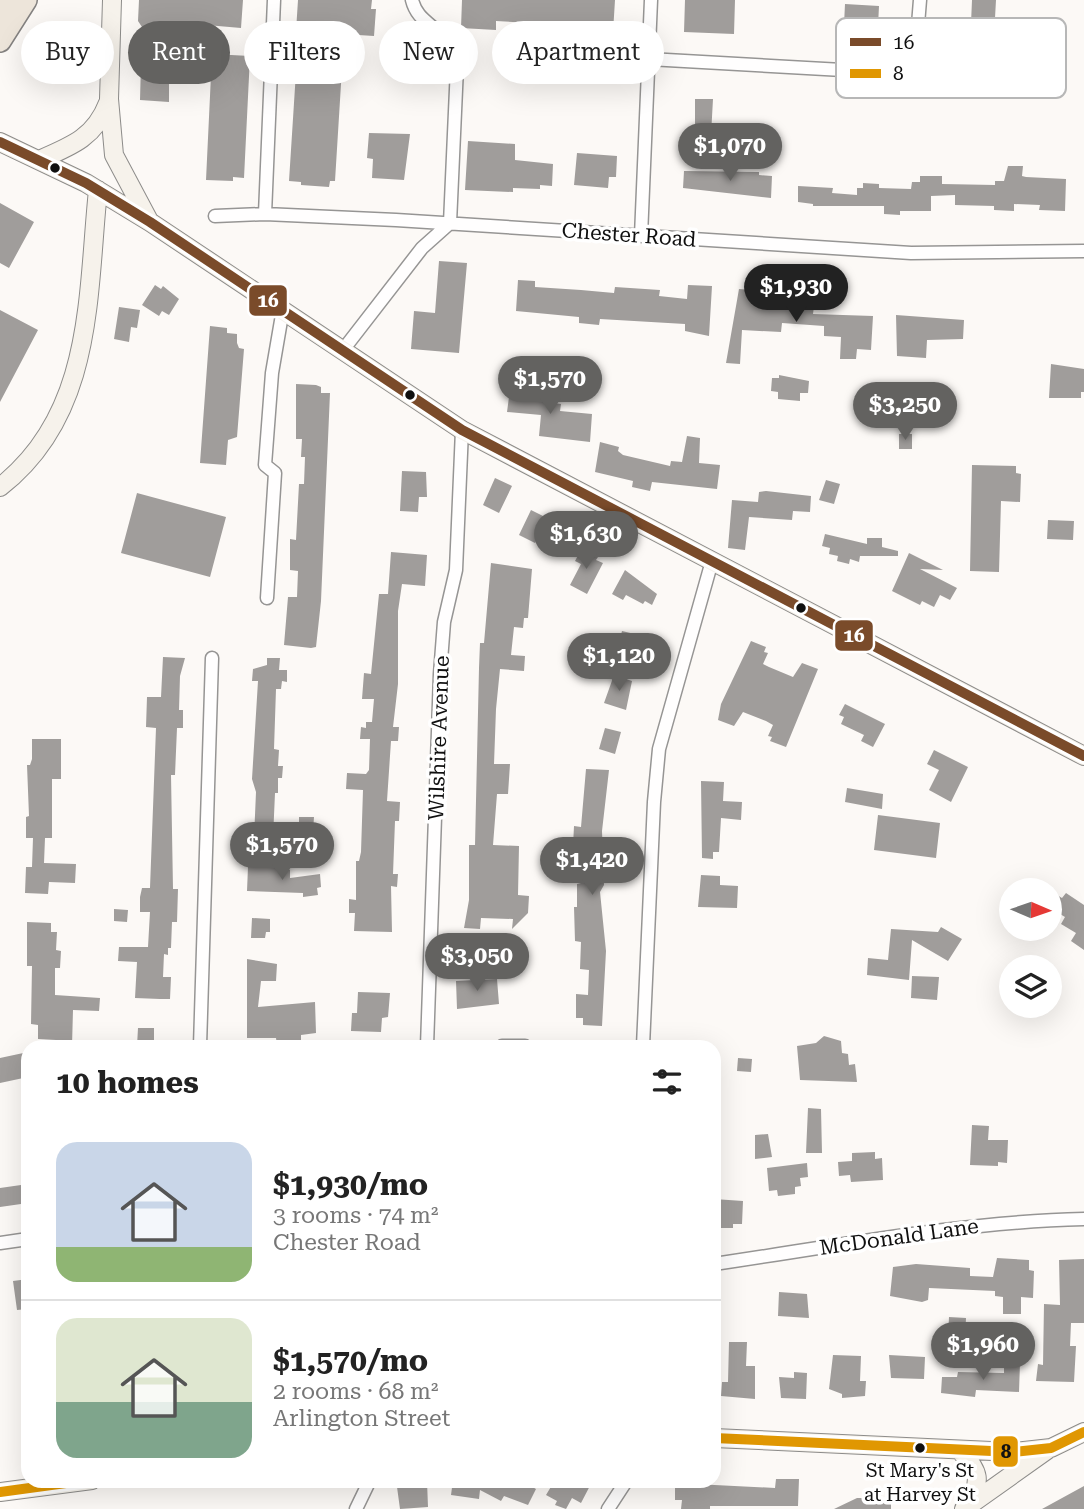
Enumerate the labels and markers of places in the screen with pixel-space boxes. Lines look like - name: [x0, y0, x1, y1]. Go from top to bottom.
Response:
- pin: $1,070: [673, 124, 787, 183]
- unlabelled marker: [48, 161, 62, 175]
- pin: $1,930: [739, 264, 853, 324]
- pin: $1,570: [493, 356, 607, 416]
- pin: $3,250: [848, 382, 962, 442]
- unlabelled marker: [403, 388, 417, 402]
- pin: $1,630: [529, 512, 643, 571]
- unlabelled marker: [794, 601, 808, 615]
- pin: $1,120: [562, 634, 676, 693]
- pin: $1,570: [225, 822, 339, 882]
- pin: $1,420: [535, 838, 649, 897]
- pin: $3,050: [420, 934, 534, 993]
- pin: $1,960: [926, 1322, 1040, 1382]
- marker: St Mary's St at Harvey St: [913, 1441, 927, 1455]
- place label: St Mary's St at Harvey St: [864, 1459, 976, 1506]

